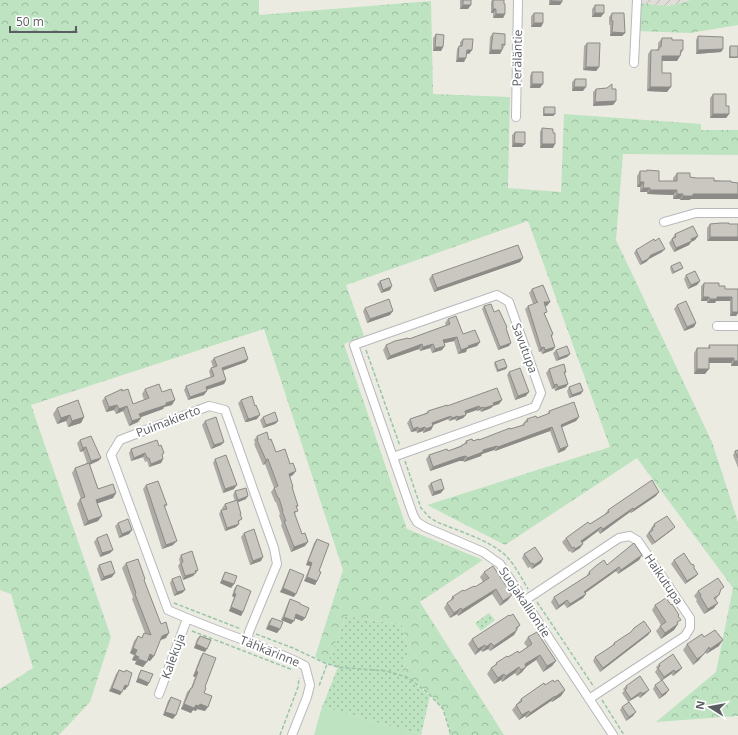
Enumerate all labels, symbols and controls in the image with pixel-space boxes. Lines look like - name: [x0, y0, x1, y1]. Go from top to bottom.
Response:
- scale bar: [10, 8, 76, 34]
- text: 50 m: [16, 13, 44, 30]
- street label: Peräläntie: [508, 29, 526, 86]
- street label: Savutupa: [508, 321, 542, 375]
- street label: Puimakierto: [133, 401, 203, 441]
- street label: Haikutupa: [641, 550, 687, 608]
- street label: Suojakalliontie: [495, 563, 555, 641]
- street label: Kalekuja: [157, 631, 189, 681]
- street label: Tähkärinne: [238, 631, 303, 671]
- north arrow: [690, 687, 730, 727]
- text: N: [691, 699, 708, 711]

